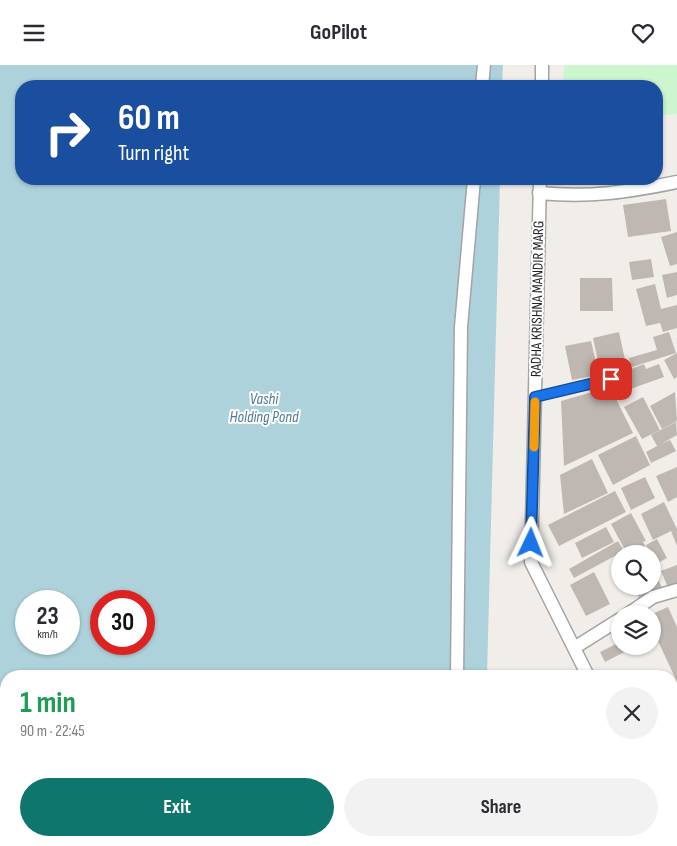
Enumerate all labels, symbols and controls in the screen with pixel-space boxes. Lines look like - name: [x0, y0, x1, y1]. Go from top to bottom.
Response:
- icon: menu: [20, 19, 48, 47]
- text: GoPilot: [310, 19, 367, 46]
- icon: heart: [629, 19, 657, 47]
- text: 60 m: [118, 97, 180, 140]
- icon: right: [35, 100, 100, 165]
- text: Turn right: [118, 140, 189, 167]
- street label: RADHA KRISHNA MANDIR MARG: [527, 221, 548, 377]
- pin: [590, 358, 632, 400]
- icon: arrive: [597, 365, 625, 393]
- water label: Vashi Holding Pond: [230, 390, 299, 427]
- position arrow: [504, 516, 556, 568]
- map controls: [611, 545, 661, 655]
- button: search: [611, 545, 661, 595]
- speed limit sign: 30: [90, 590, 155, 655]
- text: 23: [36, 601, 59, 632]
- button: layers: [611, 605, 661, 655]
- text: km/h: [37, 627, 58, 642]
- text: 1 min: [20, 685, 76, 721]
- button: close: [606, 687, 658, 739]
- text: 90 m · 22:45: [20, 722, 85, 741]
- button: Exit: [20, 778, 334, 836]
- button: Share: [344, 778, 658, 836]

